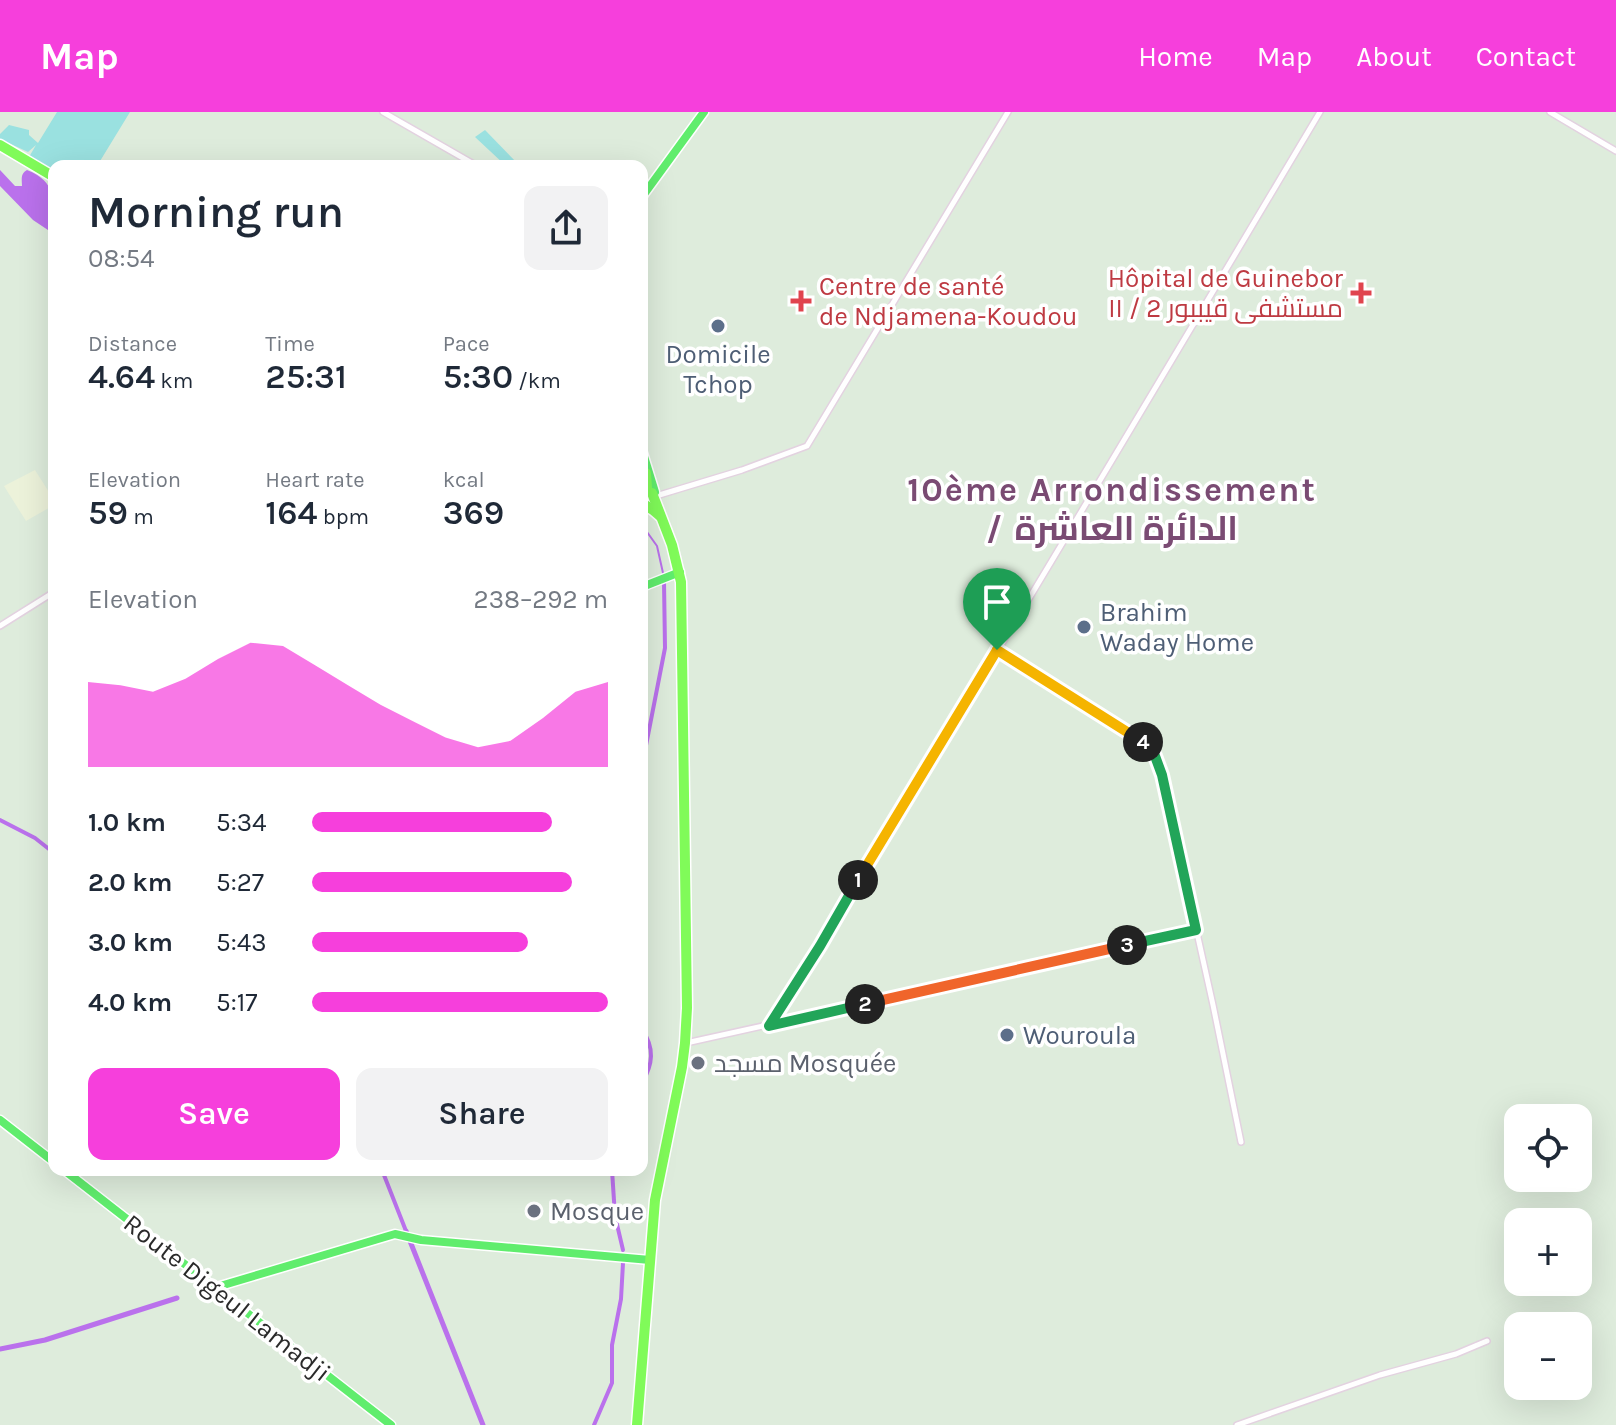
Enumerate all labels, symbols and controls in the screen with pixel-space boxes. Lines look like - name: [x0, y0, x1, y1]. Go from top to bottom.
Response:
- text: Map: [40, 34, 119, 79]
- text: Home: [1138, 40, 1213, 73]
- text: Map: [1257, 40, 1312, 73]
- text: About: [1356, 40, 1432, 73]
- text: Contact: [1476, 40, 1576, 73]
- button: share: [524, 186, 608, 270]
- text: Morning run: [88, 187, 344, 238]
- text: 08:54: [88, 243, 155, 274]
- place label: Hôpital de Guinebor II / مستشفى قيببور 2: [1108, 263, 1344, 324]
- place label: Centre de santé de Ndjamena-Koudou: [819, 271, 1077, 332]
- marker: Hôpital de Guinebor II / مستشفى قيببور 2: [1350, 282, 1372, 304]
- marker: Centre de santé de Ndjamena-Koudou: [790, 290, 812, 312]
- marker: Domicile Tchop: [709, 317, 727, 335]
- text: Distance: [88, 331, 177, 357]
- text: Time: [265, 331, 315, 357]
- text: Pace: [443, 331, 490, 357]
- place label: Domicile Tchop: [665, 339, 771, 400]
- text: 4.64: [88, 357, 155, 397]
- text: 25:31: [265, 357, 347, 397]
- text: 5:30: [443, 357, 513, 397]
- text: km: [155, 368, 193, 394]
- text: /km: [513, 368, 561, 394]
- text: Elevation: [88, 467, 181, 493]
- text: Heart rate: [265, 467, 365, 493]
- text: kcal: [443, 467, 485, 493]
- district label: 10ème Arrondissement / الدائرة العاشرة: [907, 470, 1317, 549]
- text: 59: [88, 493, 128, 533]
- text: 164: [265, 493, 317, 533]
- text: 369: [443, 493, 504, 533]
- text: m: [128, 504, 154, 530]
- text: bpm: [317, 504, 369, 530]
- pin: [963, 568, 1031, 650]
- icon: arrive: [975, 580, 1019, 624]
- text: Elevation: [88, 584, 198, 615]
- text: 238–292 m: [474, 584, 608, 615]
- place label: Brahim Waday Home: [1100, 597, 1254, 658]
- marker: Brahim Waday Home: [1075, 618, 1093, 636]
- pin: 4: [1123, 722, 1163, 762]
- text: 4: [1136, 729, 1150, 755]
- text: 1.0 km: [88, 807, 166, 838]
- text: 5:34: [216, 807, 267, 838]
- pin: 1: [838, 860, 878, 900]
- text: 2.0 km: [88, 867, 172, 898]
- text: 5:27: [216, 867, 264, 898]
- text: 1: [854, 867, 862, 893]
- pin: 3: [1107, 925, 1147, 965]
- text: 3.0 km: [88, 927, 173, 958]
- text: 5:43: [216, 927, 267, 958]
- text: 3: [1120, 932, 1134, 958]
- pin: 2: [845, 984, 885, 1024]
- text: 4.0 km: [88, 987, 172, 1018]
- text: 5:17: [216, 987, 257, 1018]
- text: 2: [858, 991, 872, 1017]
- place label: Wouroula: [1023, 1020, 1136, 1051]
- marker: Wouroula: [998, 1026, 1016, 1044]
- place label: مسجد Mosquée: [714, 1048, 896, 1079]
- marker: مسجد Mosquée: [689, 1054, 707, 1072]
- button: Save: [88, 1068, 340, 1160]
- button: Share: [356, 1068, 608, 1160]
- map controls: [1504, 1104, 1592, 1400]
- button: locate: [1504, 1104, 1592, 1192]
- place label: Mosque: [550, 1196, 644, 1227]
- marker: Mosque: [525, 1202, 543, 1220]
- street label: Route Digeul Lamadji: [117, 1208, 337, 1388]
- button: +: [1504, 1208, 1592, 1296]
- button: −: [1504, 1312, 1592, 1400]

